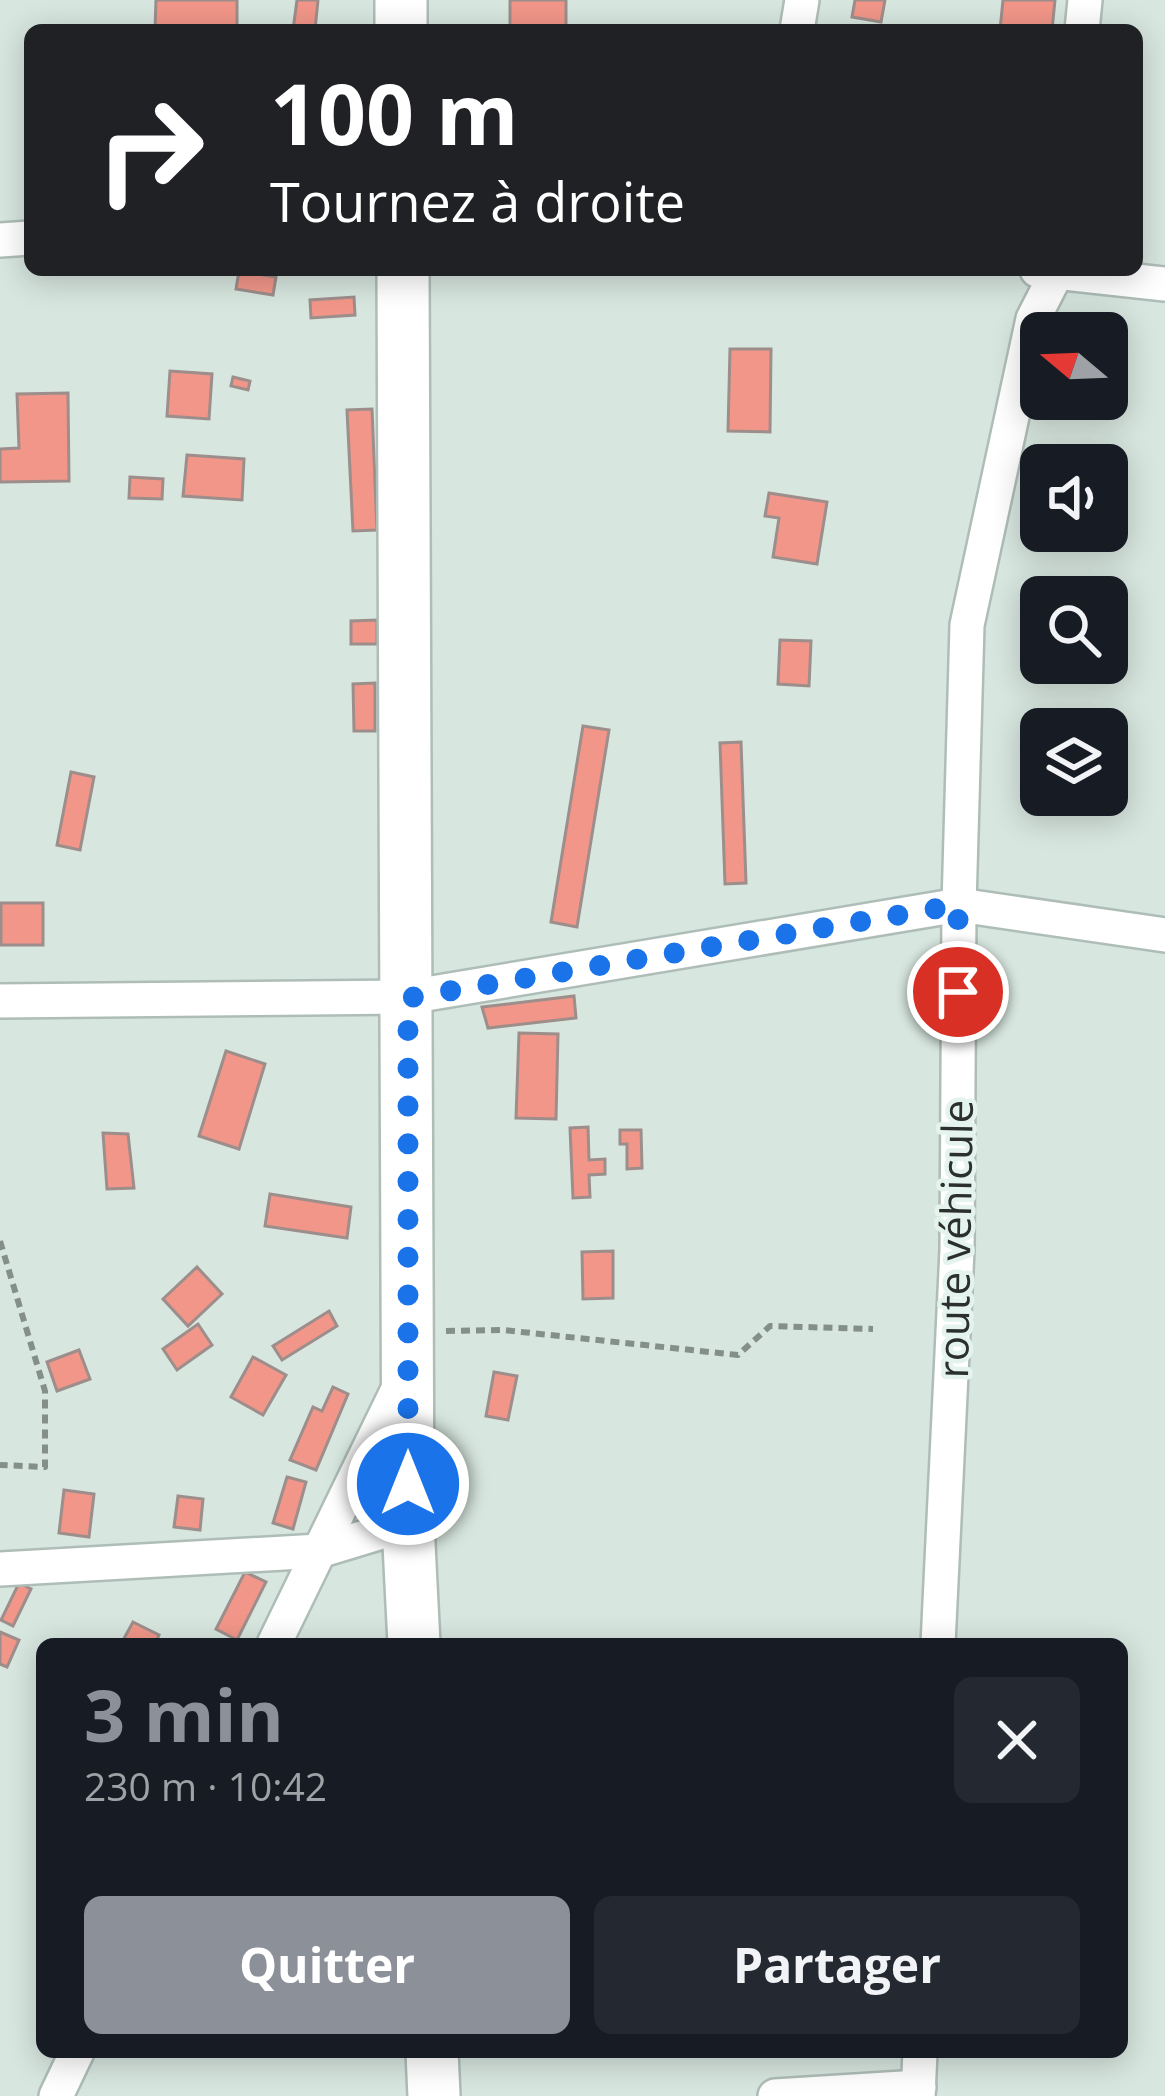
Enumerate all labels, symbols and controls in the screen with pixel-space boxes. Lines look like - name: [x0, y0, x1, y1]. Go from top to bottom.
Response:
- text: 100 m: [270, 55, 518, 170]
- icon: right: [72, 72, 228, 228]
- text: Tournez à droite: [270, 164, 685, 238]
- north arrow: [1020, 312, 1128, 420]
- map controls: [1020, 312, 1128, 816]
- button: sound: [1020, 444, 1128, 552]
- button: search: [1020, 576, 1128, 684]
- button: layers: [1020, 708, 1128, 816]
- pin: [907, 941, 1009, 1043]
- icon: arrive: [925, 959, 991, 1025]
- street label: route véhicule: [923, 1099, 985, 1379]
- position arrow: [345, 1421, 471, 1547]
- text: 3 min: [84, 1665, 284, 1763]
- button: close: [954, 1677, 1080, 1803]
- text: 230 m · 10:42: [84, 1759, 327, 1812]
- button: Quitter: [84, 1896, 570, 2034]
- button: Partager: [594, 1896, 1080, 2034]

